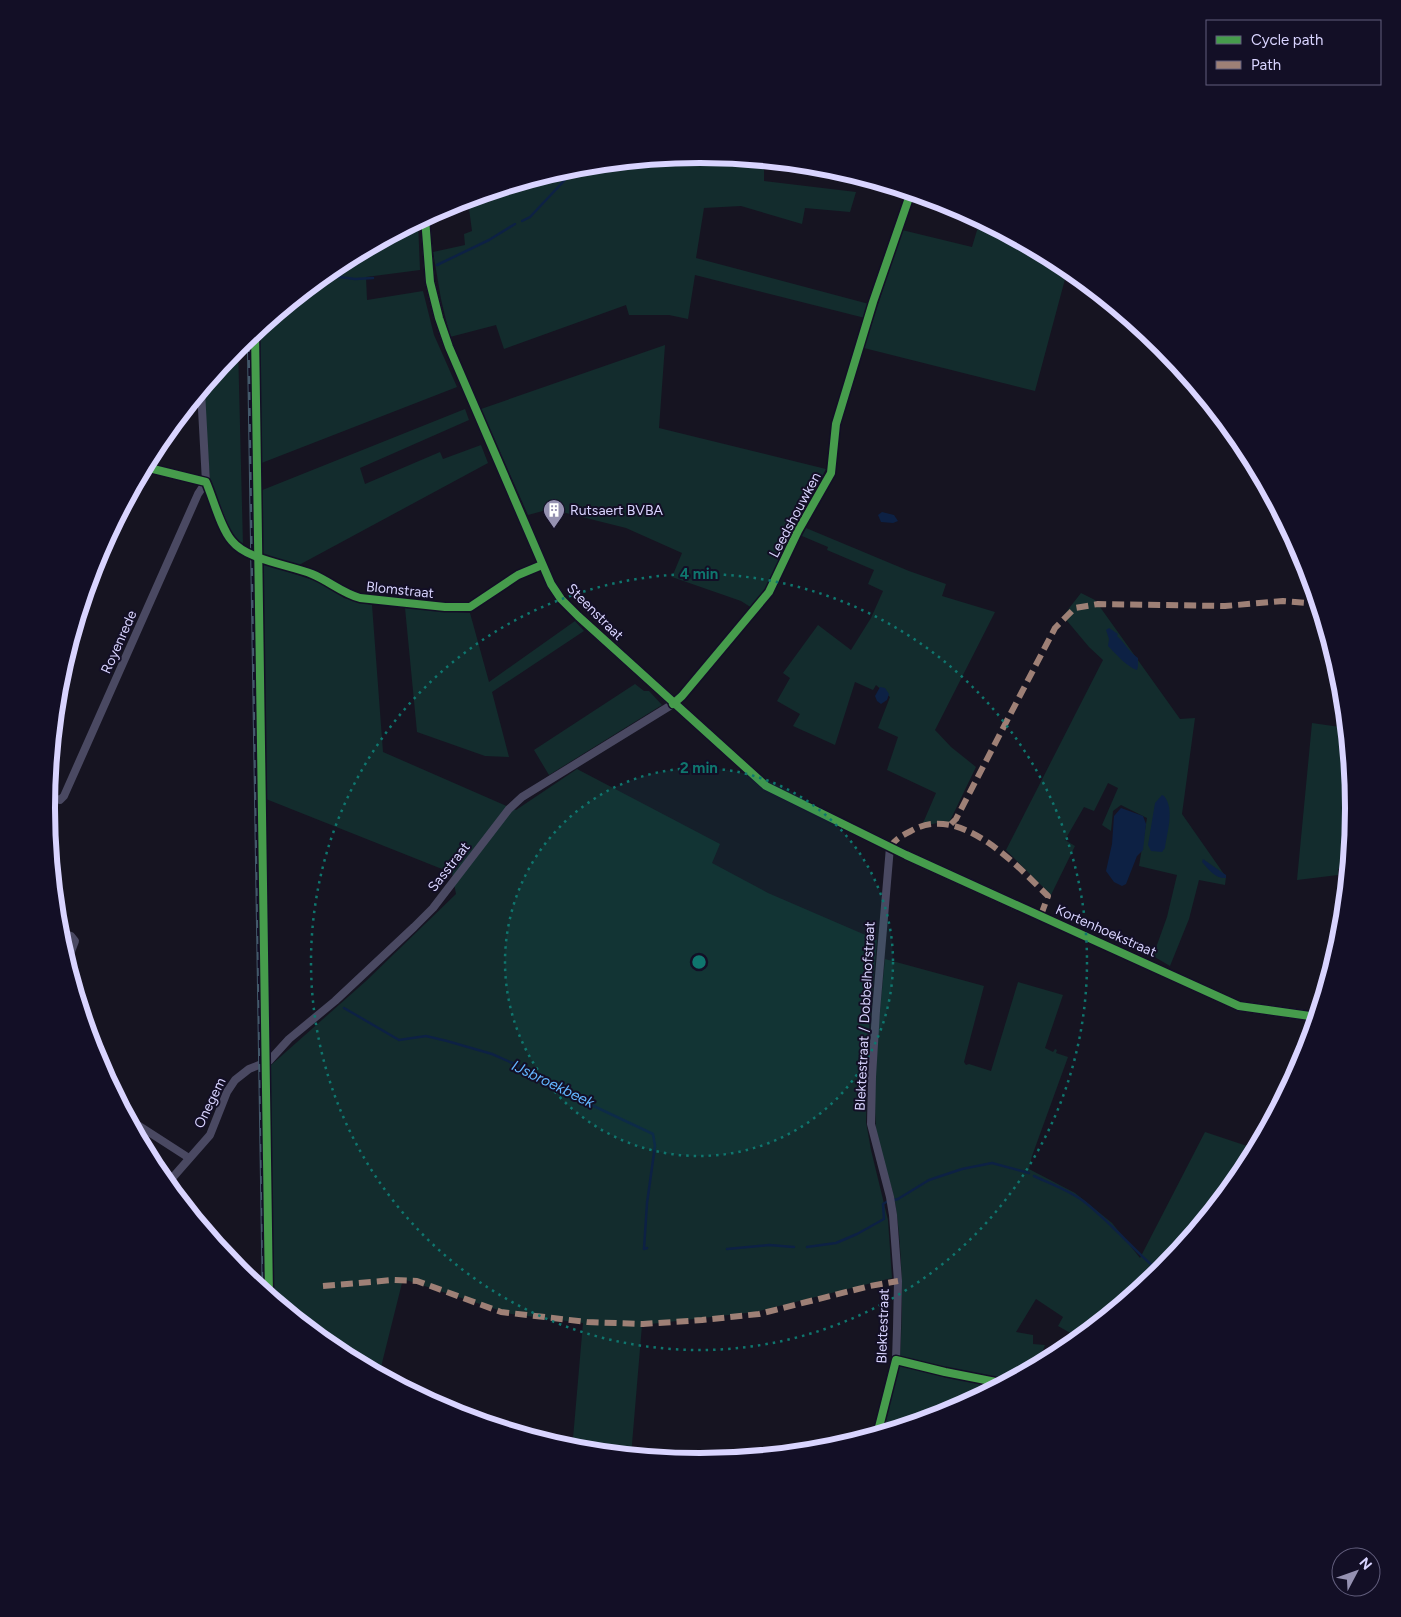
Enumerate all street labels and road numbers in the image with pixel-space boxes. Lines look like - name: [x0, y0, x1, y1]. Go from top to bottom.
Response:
- street label: Leedshouwken: [765, 469, 825, 561]
- street label: Blomstraat: [365, 578, 435, 602]
- street label: Steenstraat: [563, 580, 627, 644]
- street label: Royenrede: [97, 607, 141, 676]
- street label: Sasstraat: [424, 839, 474, 895]
- street label: Kortenhoekstraat: [1053, 901, 1159, 961]
- street label: Blektestraat / Dobbelhofstraat: [852, 921, 878, 1111]
- street label: Onegem: [191, 1075, 230, 1131]
- street label: Blektestraat: [873, 1288, 893, 1364]

